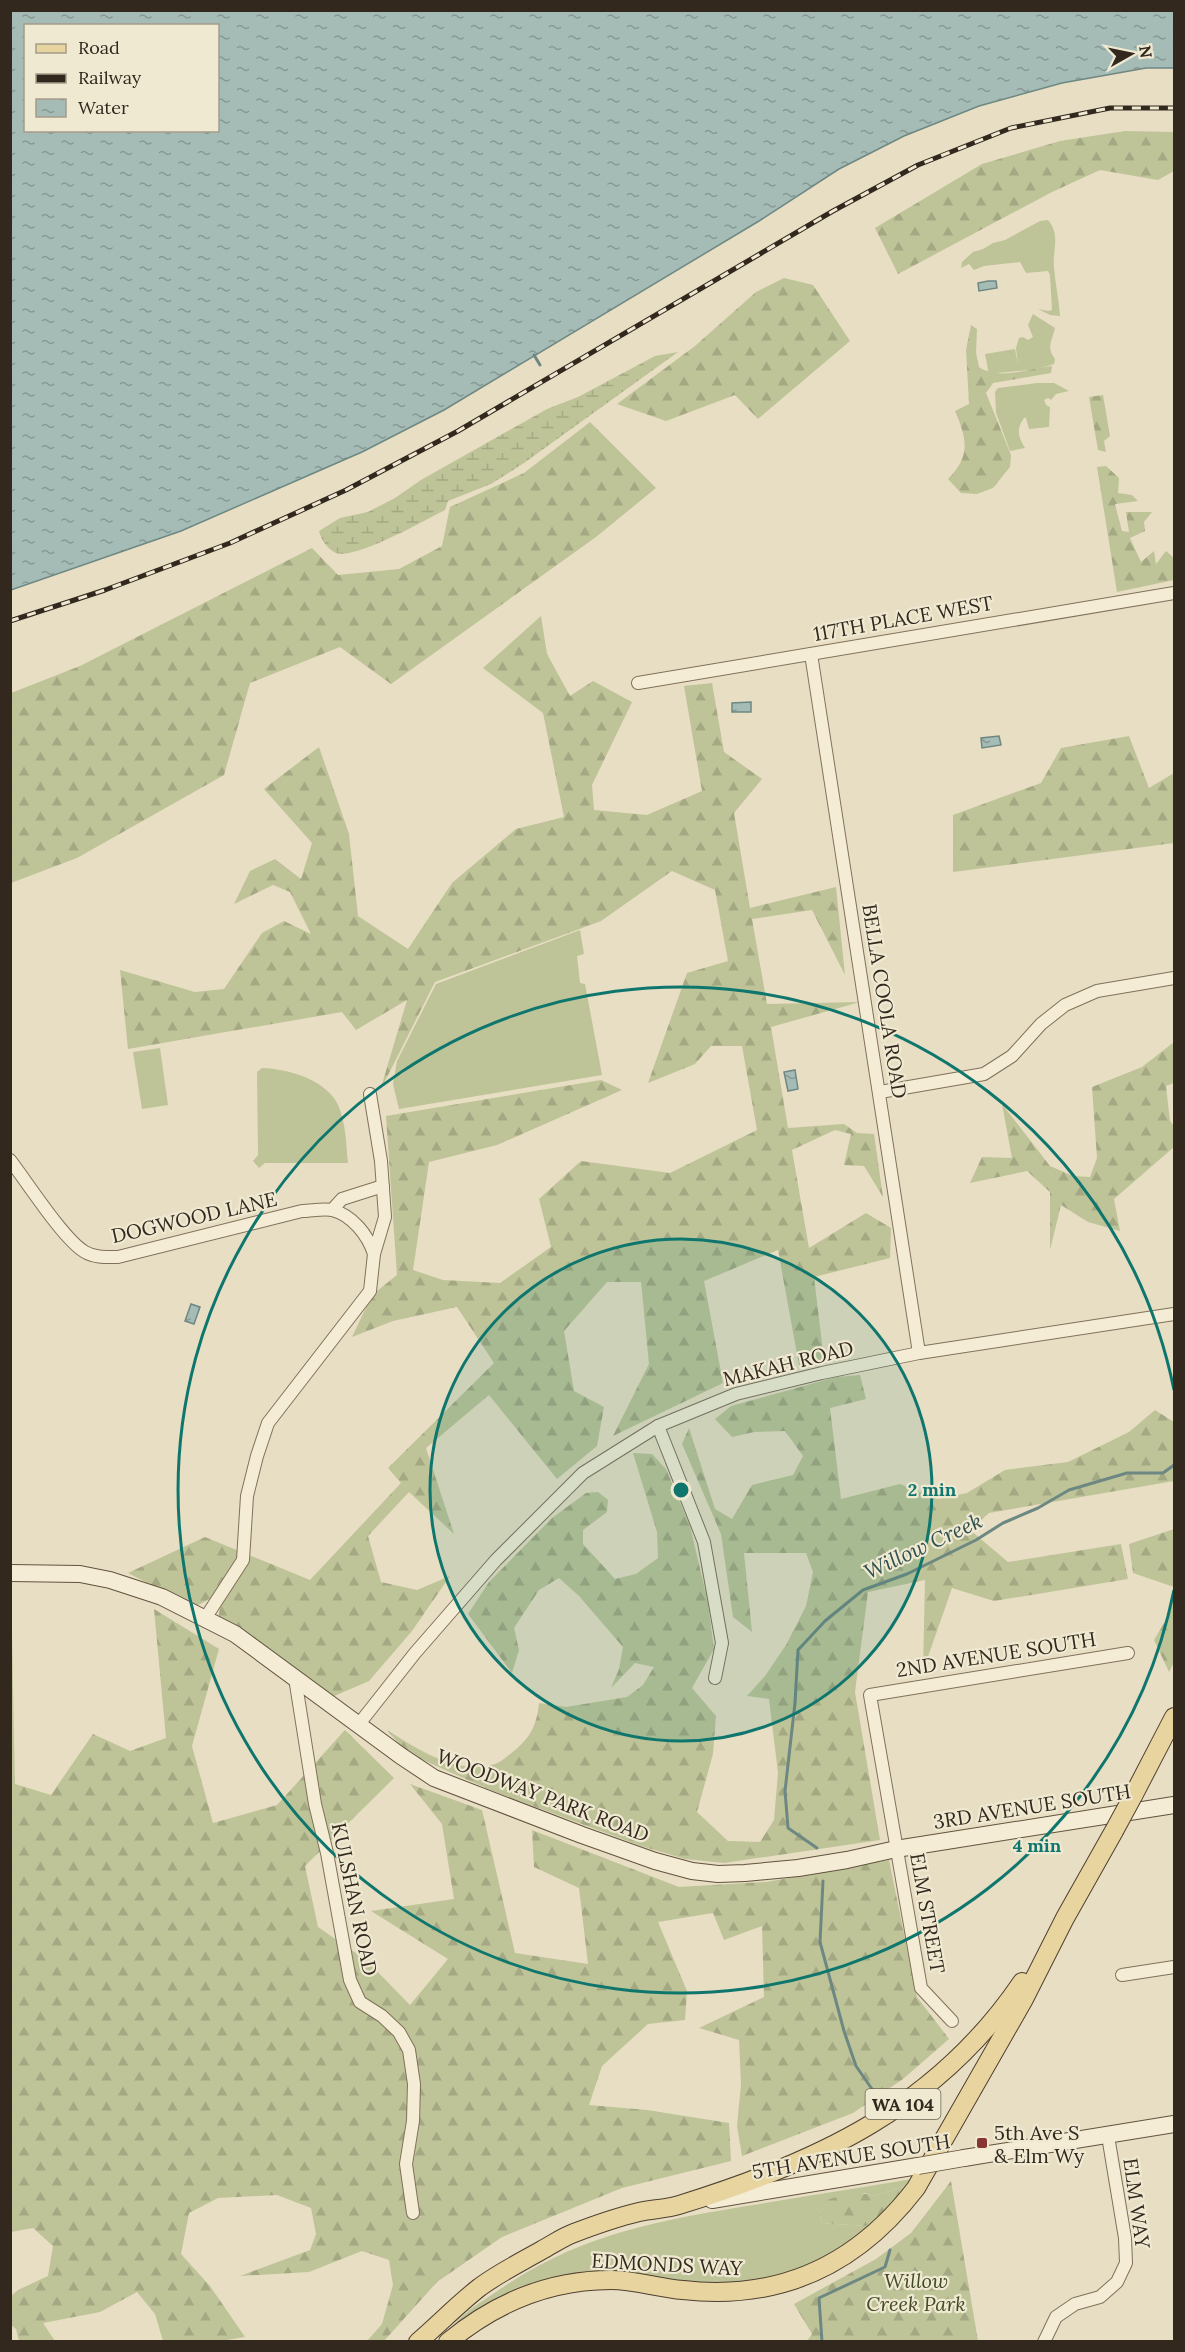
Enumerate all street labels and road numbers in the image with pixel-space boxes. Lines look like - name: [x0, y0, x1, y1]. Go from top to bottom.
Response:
- street label: 117TH PLACE WEST: [811, 590, 995, 646]
- street label: BELLA COOLA ROAD: [857, 902, 913, 1100]
- street label: DOGWOOD LANE: [109, 1186, 279, 1248]
- street label: MAKAH ROAD: [720, 1335, 856, 1391]
- street label: 2ND AVENUE SOUTH: [894, 1626, 1098, 1682]
- street label: WOODWAY PARK ROAD: [433, 1743, 653, 1847]
- street label: 3RD AVENUE SOUTH: [931, 1778, 1133, 1834]
- street label: KULSHAN ROAD: [327, 1820, 383, 1978]
- street label: ELM STREET: [905, 1851, 951, 1975]
- road number: WA 104: [866, 2089, 940, 2119]
- street label: 5TH AVENUE SOUTH: [750, 2128, 952, 2184]
- street label: ELM WAY: [1118, 2156, 1156, 2250]
- street label: EDMONDS WAY: [591, 2248, 744, 2280]

